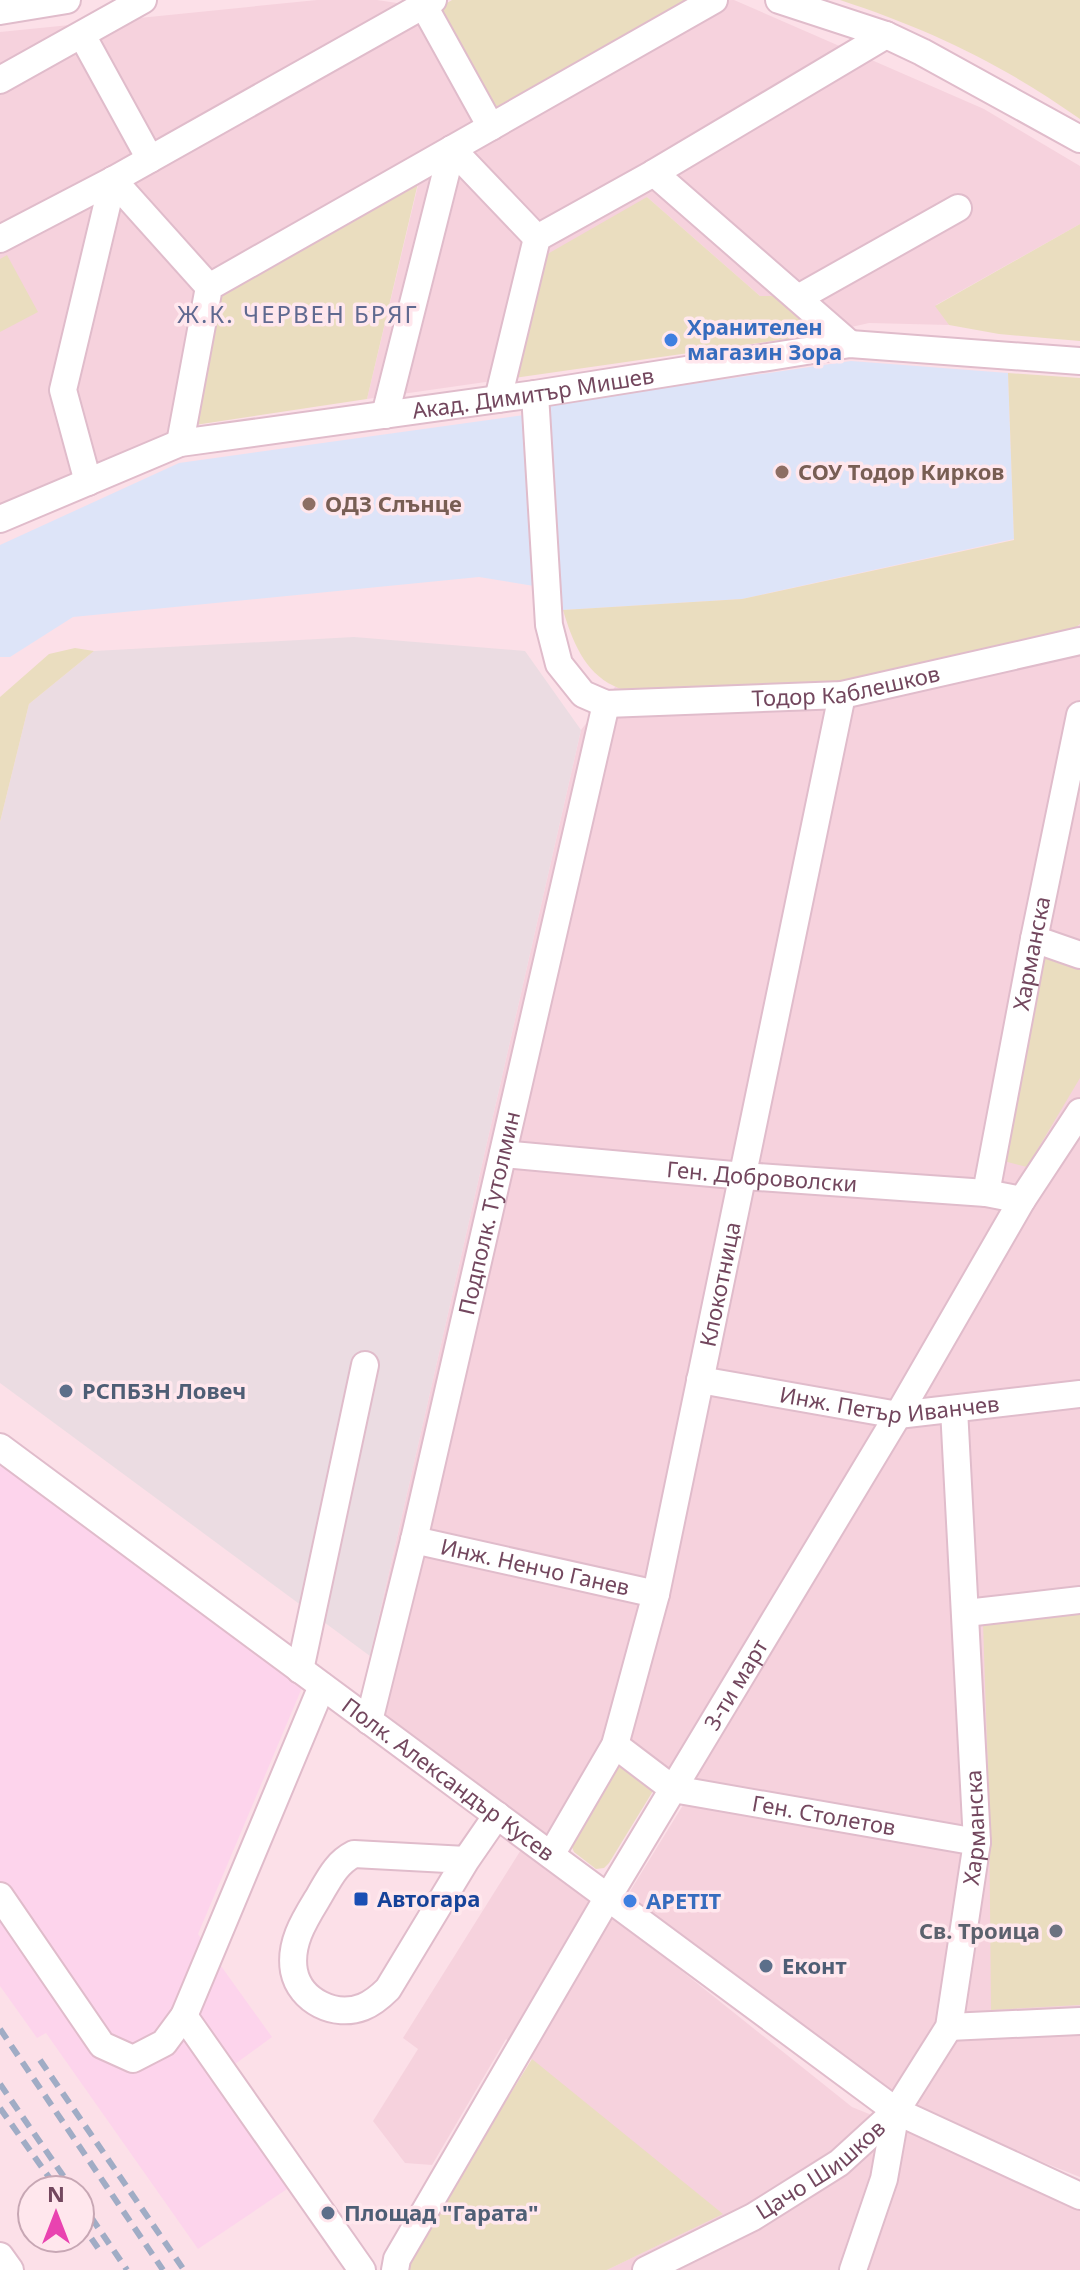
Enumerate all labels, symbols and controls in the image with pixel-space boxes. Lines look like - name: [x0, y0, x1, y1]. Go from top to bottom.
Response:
- district label: Ж.К. ЧЕРВЕН БРЯГ: [177, 297, 419, 330]
- place label: Хранителен магазин Зора: [687, 311, 842, 366]
- marker: Хранителен магазин Зора: [662, 331, 680, 349]
- street label: Акад. Димитър Мишев: [410, 359, 656, 425]
- place label: СОУ Тодор Кирков: [798, 456, 1004, 486]
- marker: СОУ Тодор Кирков: [773, 463, 791, 481]
- place label: ОДЗ Слънце: [325, 488, 462, 518]
- marker: ОДЗ Слънце: [300, 495, 318, 513]
- street label: Тодор Каблешков: [751, 657, 942, 712]
- street label: Харманска: [1005, 893, 1056, 1013]
- street label: Подполк. Тутолмин: [450, 1108, 526, 1318]
- street label: Ген. Доброволски: [666, 1153, 858, 1198]
- street label: Клокотница: [692, 1219, 747, 1349]
- place label: РСПБЗН Ловеч: [82, 1375, 246, 1405]
- street label: Инж. Петър Иванчев: [777, 1378, 1001, 1429]
- marker: РСПБЗН Ловеч: [57, 1382, 75, 1400]
- street label: Инж. Ненчо Ганев: [438, 1530, 633, 1602]
- street label: 3-ти март: [696, 1633, 774, 1735]
- street label: Полк. Александър Кусев: [337, 1690, 561, 1867]
- street label: Харманска: [955, 1769, 991, 1887]
- street label: Ген. Столетов: [750, 1787, 898, 1842]
- place label: Автогара: [377, 1883, 480, 1913]
- place label: APETIT: [646, 1885, 721, 1915]
- marker: Автогара: [352, 1890, 370, 1908]
- marker: APETIT: [621, 1892, 639, 1910]
- place label: Св. Троица: [919, 1915, 1040, 1945]
- marker: Св. Троица: [1047, 1922, 1065, 1940]
- place label: Еконт: [782, 1950, 847, 1980]
- marker: Еконт: [757, 1957, 775, 1975]
- street label: Цачо Шишков: [750, 2112, 891, 2226]
- north arrow: [16, 2174, 96, 2254]
- text: N: [47, 2178, 65, 2208]
- place label: Площад "Гарата": [344, 2197, 539, 2227]
- marker: Площад "Гарата": [319, 2204, 337, 2222]

